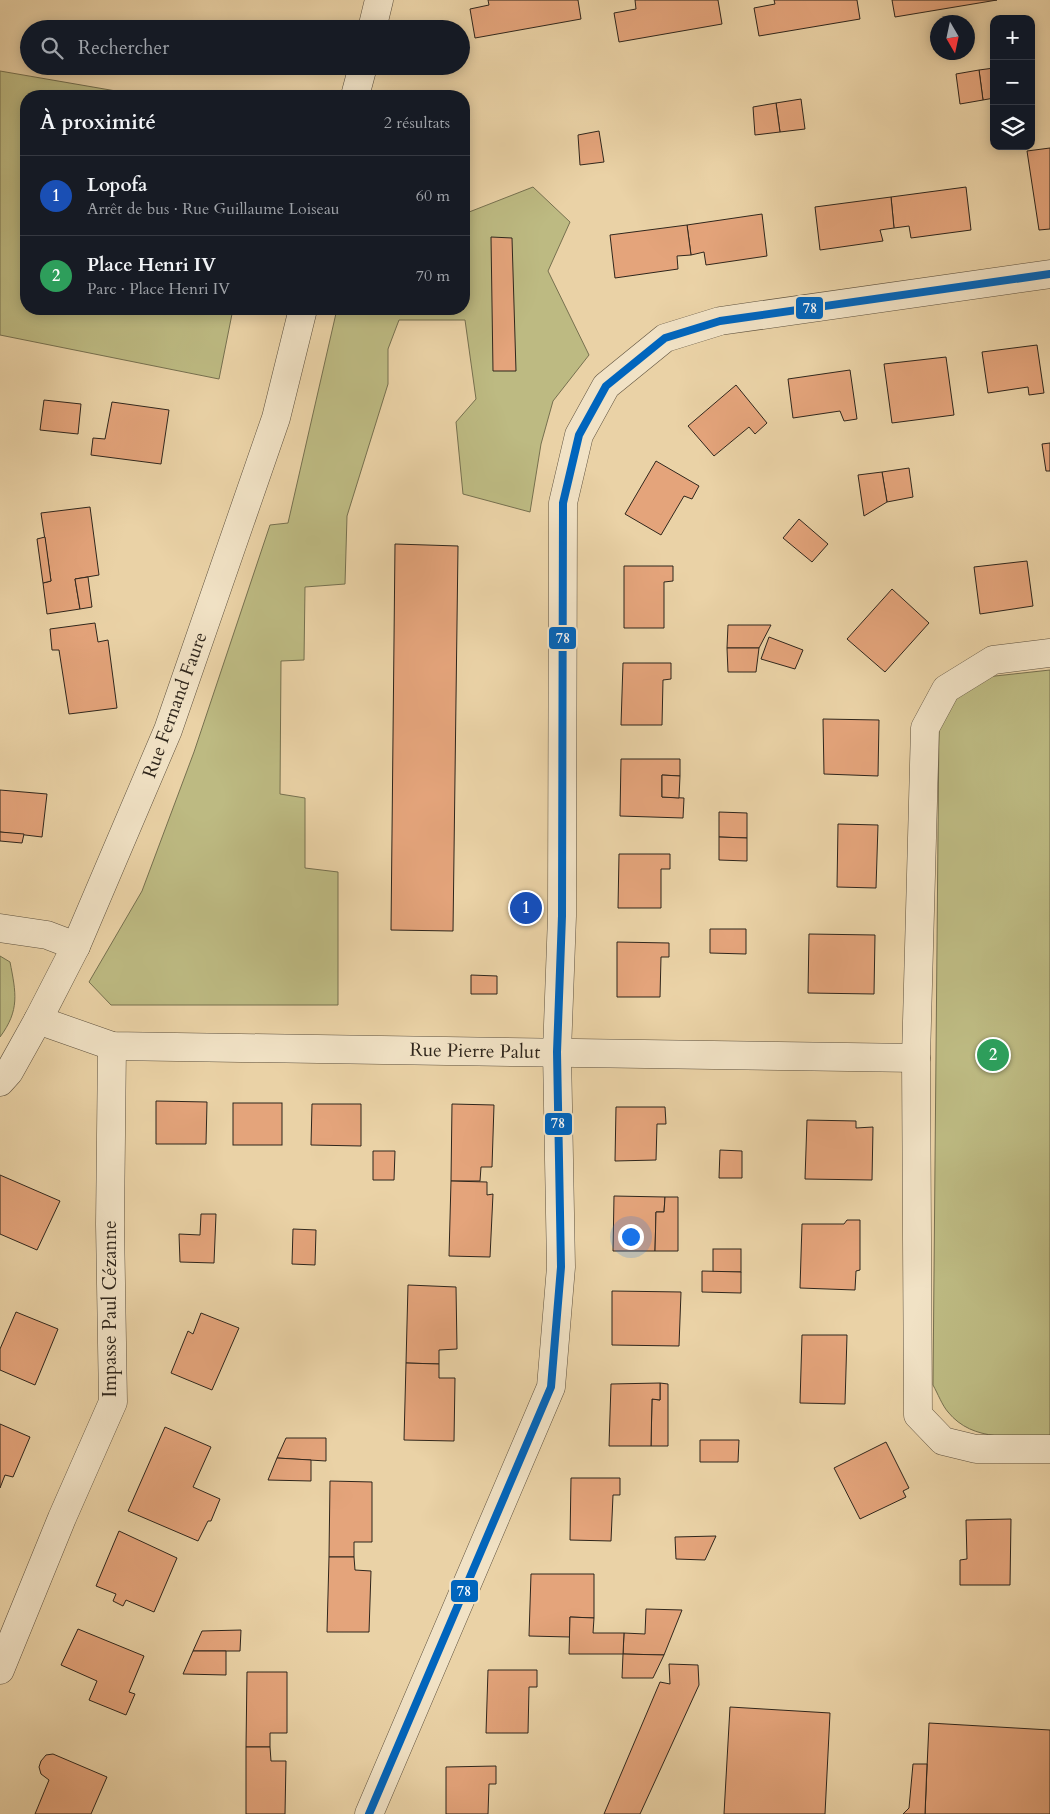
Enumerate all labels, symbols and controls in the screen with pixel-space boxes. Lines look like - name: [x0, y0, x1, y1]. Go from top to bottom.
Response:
- north arrow: [930, 15, 975, 60]
- map controls: [990, 15, 1035, 150]
- button: +: [990, 15, 1035, 60]
- search box: [20, 20, 470, 75]
- icon: search: [38, 34, 66, 62]
- text: Rechercher: [78, 35, 169, 61]
- button: −: [990, 60, 1035, 105]
- button: layers: [990, 105, 1035, 150]
- text: À proximité: [40, 108, 156, 137]
- text: 2 résultats: [384, 112, 450, 134]
- text: Lopofa: [87, 172, 147, 198]
- text: 1: [52, 185, 60, 207]
- text: 60 m: [416, 185, 450, 207]
- text: Arrêt de bus · Rue Guillaume Loiseau: [87, 198, 340, 220]
- text: Place Henri IV: [87, 252, 216, 278]
- text: 2: [52, 265, 60, 287]
- text: 70 m: [416, 265, 450, 287]
- text: Parc · Place Henri IV: [87, 278, 230, 300]
- line badge: 78: [795, 296, 824, 320]
- text: 78: [803, 299, 817, 318]
- line badge: 78: [548, 626, 577, 650]
- street label: Rue Fernand Faure: [136, 628, 214, 782]
- text: 78: [556, 629, 570, 648]
- pin: 1: [510, 889, 542, 927]
- pin: 2: [977, 1036, 1009, 1074]
- street label: Rue Pierre Palut: [409, 1037, 541, 1065]
- line badge: 78: [544, 1112, 573, 1136]
- text: 78: [551, 1114, 565, 1133]
- street label: Impasse Paul Cézanne: [97, 1220, 123, 1398]
- your location: [618, 1224, 644, 1250]
- line badge: 78: [450, 1579, 479, 1603]
- text: 78: [457, 1582, 471, 1601]

